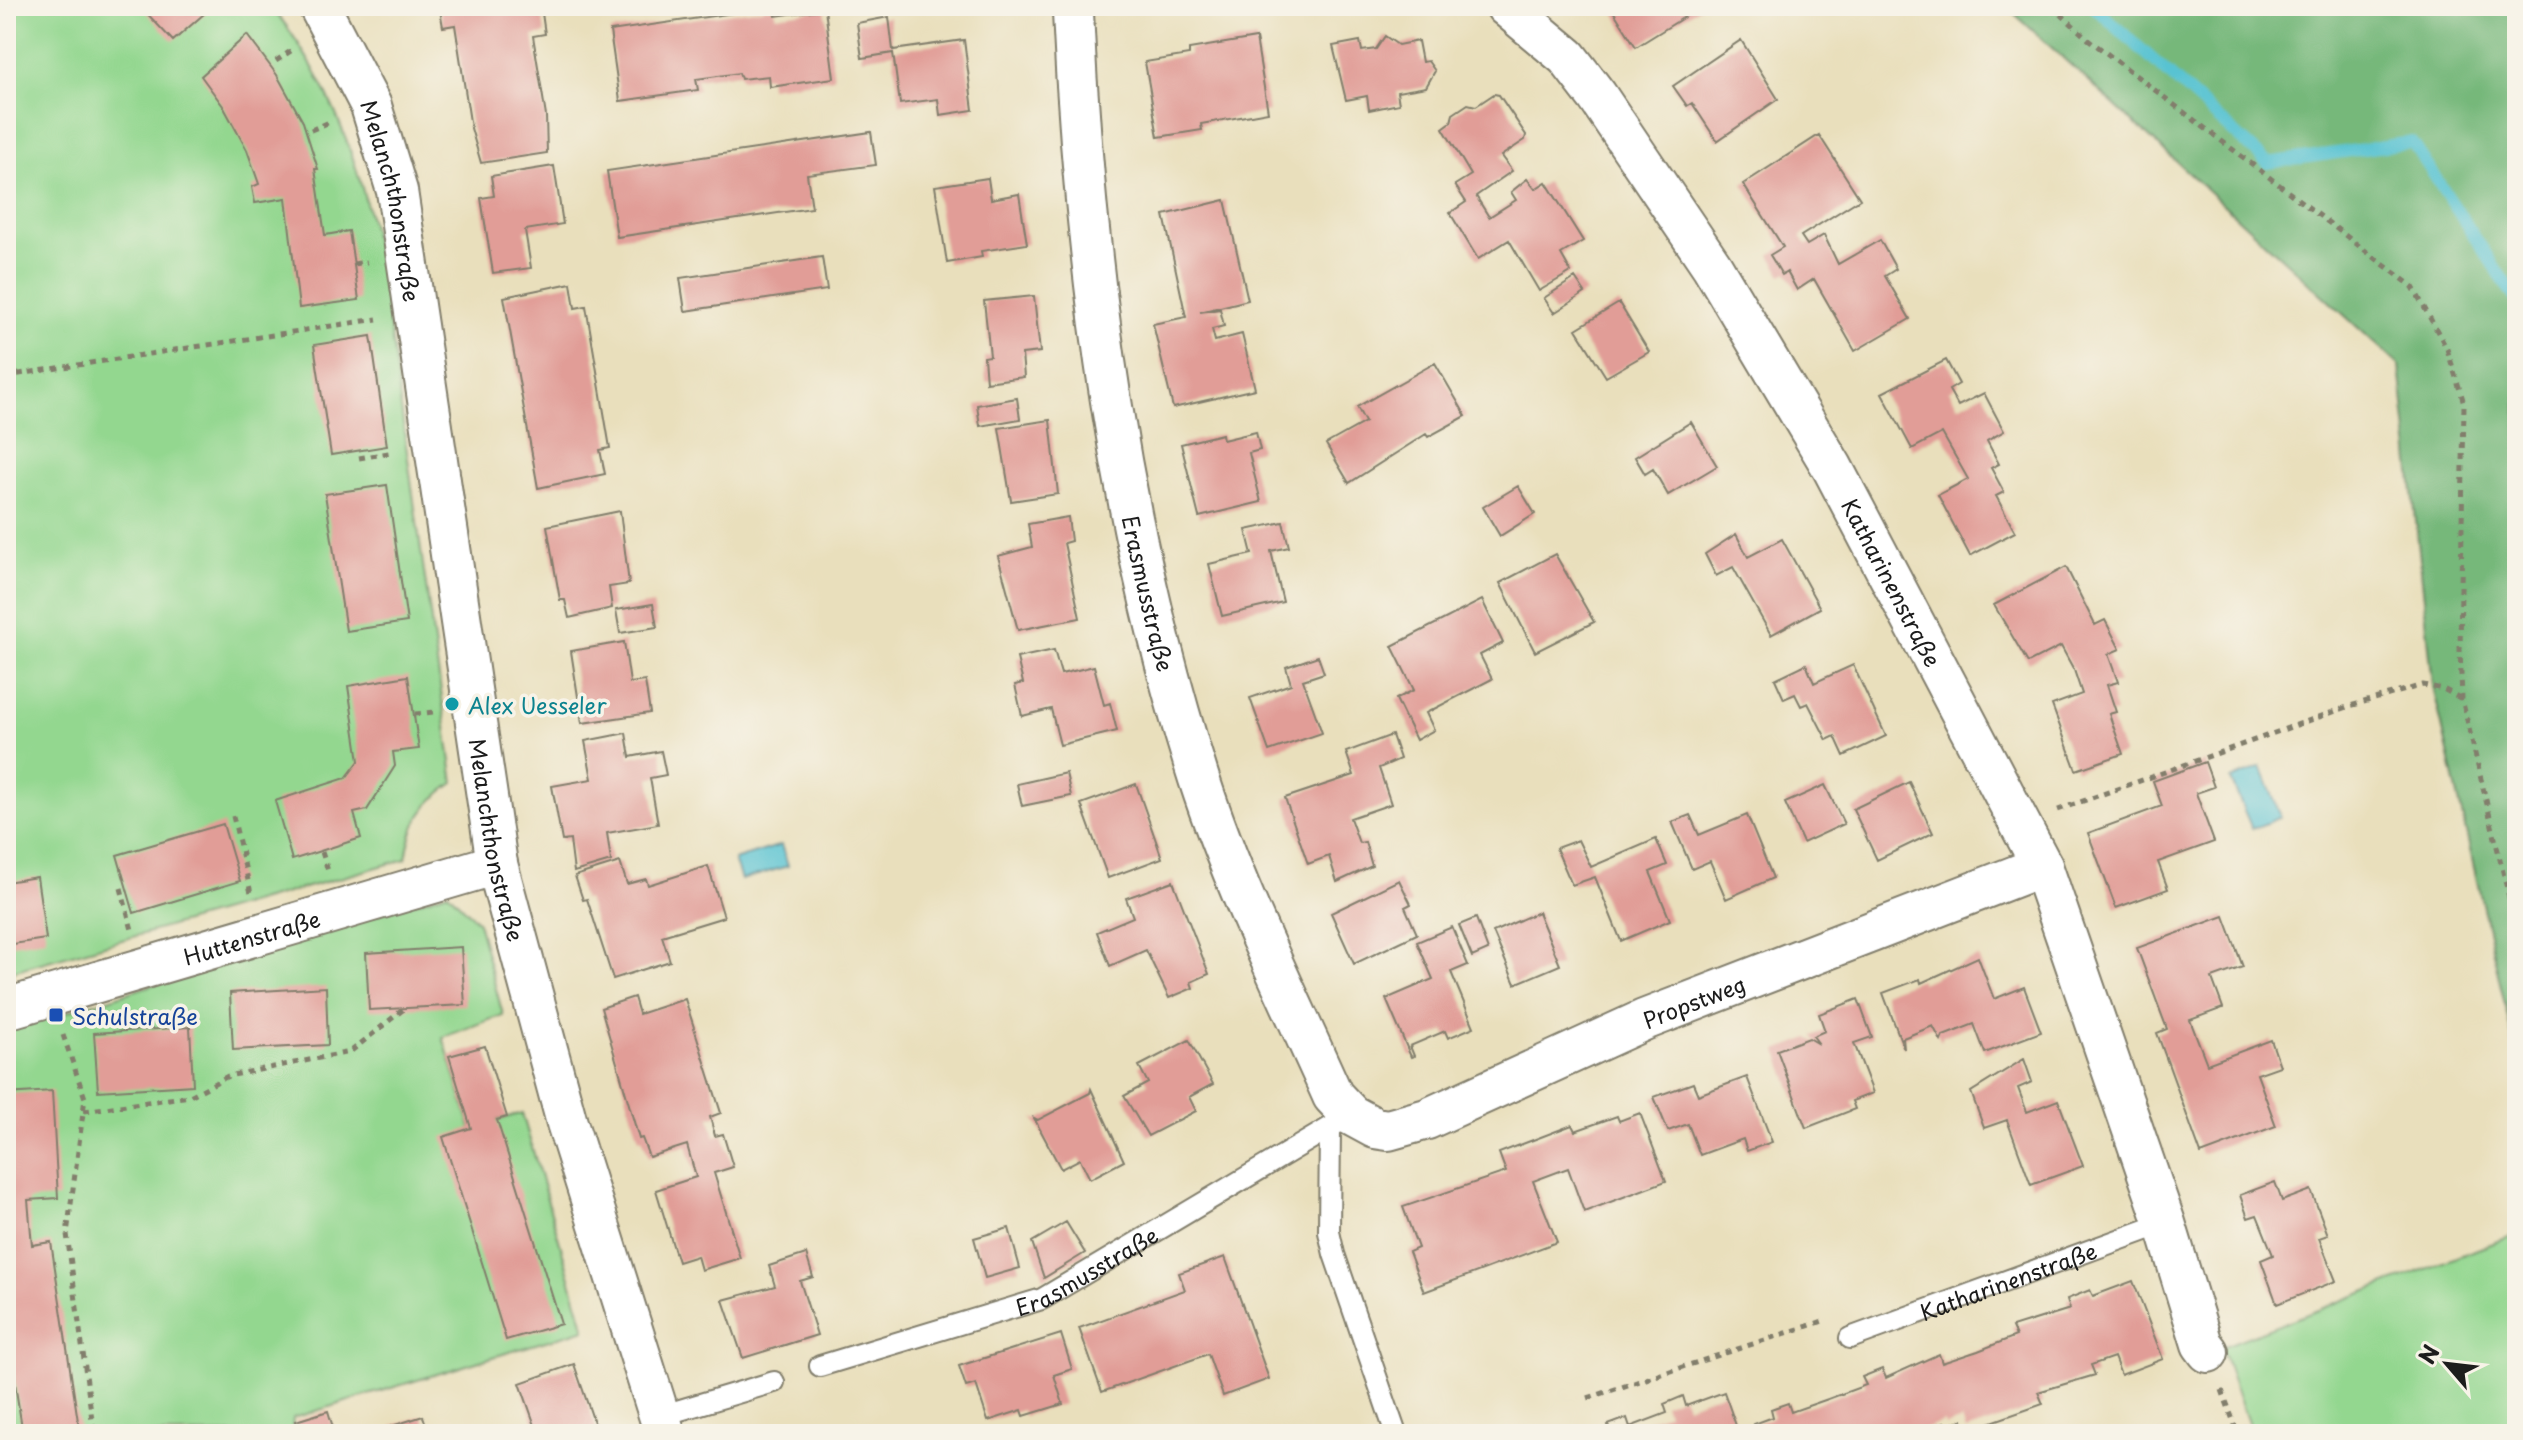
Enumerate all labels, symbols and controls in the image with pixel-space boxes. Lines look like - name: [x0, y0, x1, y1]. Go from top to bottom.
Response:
- street label: Melanchthonstraße: [354, 96, 430, 304]
- street label: Katharinenstraße: [1835, 492, 1951, 672]
- street label: Erasmusstraße: [1115, 512, 1183, 675]
- place label: Alex Uesseler: [468, 688, 607, 721]
- marker: Alex Uesseler: [443, 695, 461, 713]
- street label: Melanchthonstraße: [462, 736, 534, 945]
- street label: Huttenstraße: [179, 901, 324, 972]
- street label: Propstweg: [1638, 966, 1750, 1036]
- place label: Schulstraße: [72, 999, 198, 1032]
- marker: Schulstraße: [47, 1006, 65, 1024]
- street label: Erasmusstraße: [1011, 1217, 1164, 1323]
- street label: Katharinenstraße: [1915, 1233, 2101, 1328]
- north arrow: [2407, 1324, 2487, 1404]
- text: N: [2409, 1338, 2447, 1369]

